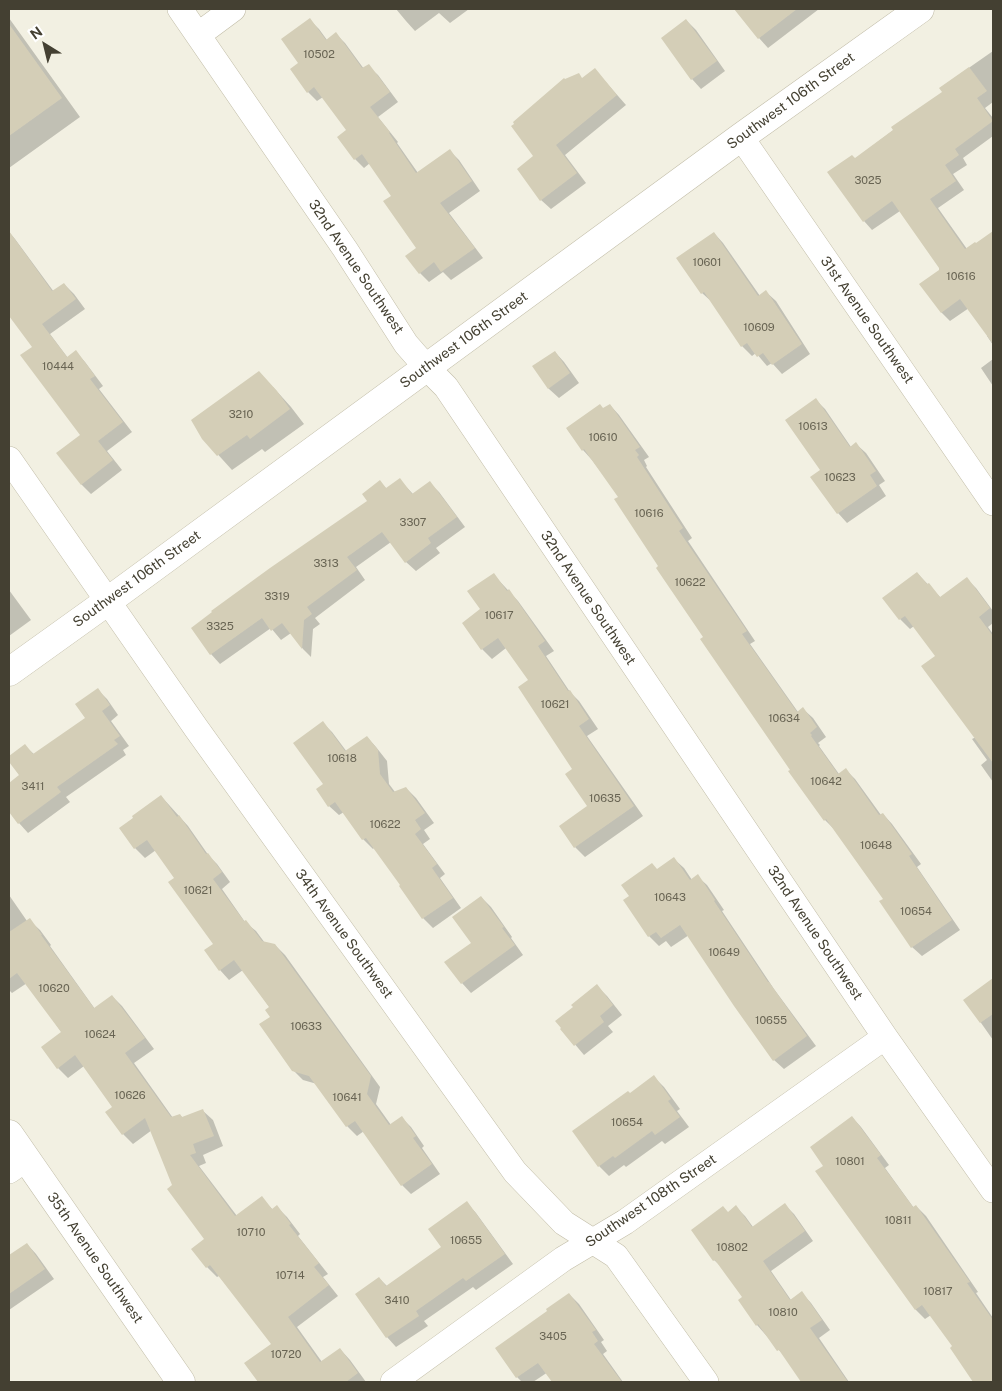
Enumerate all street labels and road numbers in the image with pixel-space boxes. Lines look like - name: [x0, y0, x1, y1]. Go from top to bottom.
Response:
- street label: Southwest 106th Street: [724, 49, 858, 153]
- street label: 32nd Avenue Southwest: [305, 197, 407, 337]
- street label: 31st Avenue Southwest: [817, 253, 917, 387]
- street label: Southwest 106th Street: [397, 288, 531, 392]
- street label: Southwest 106th Street: [70, 527, 204, 631]
- street label: 32nd Avenue Southwest: [537, 528, 639, 668]
- street label: 32nd Avenue Southwest: [764, 863, 866, 1003]
- street label: 34th Avenue Southwest: [291, 866, 397, 1002]
- street label: Southwest 108th Street: [582, 1151, 720, 1251]
- street label: 35th Avenue Southwest: [43, 1189, 147, 1327]

